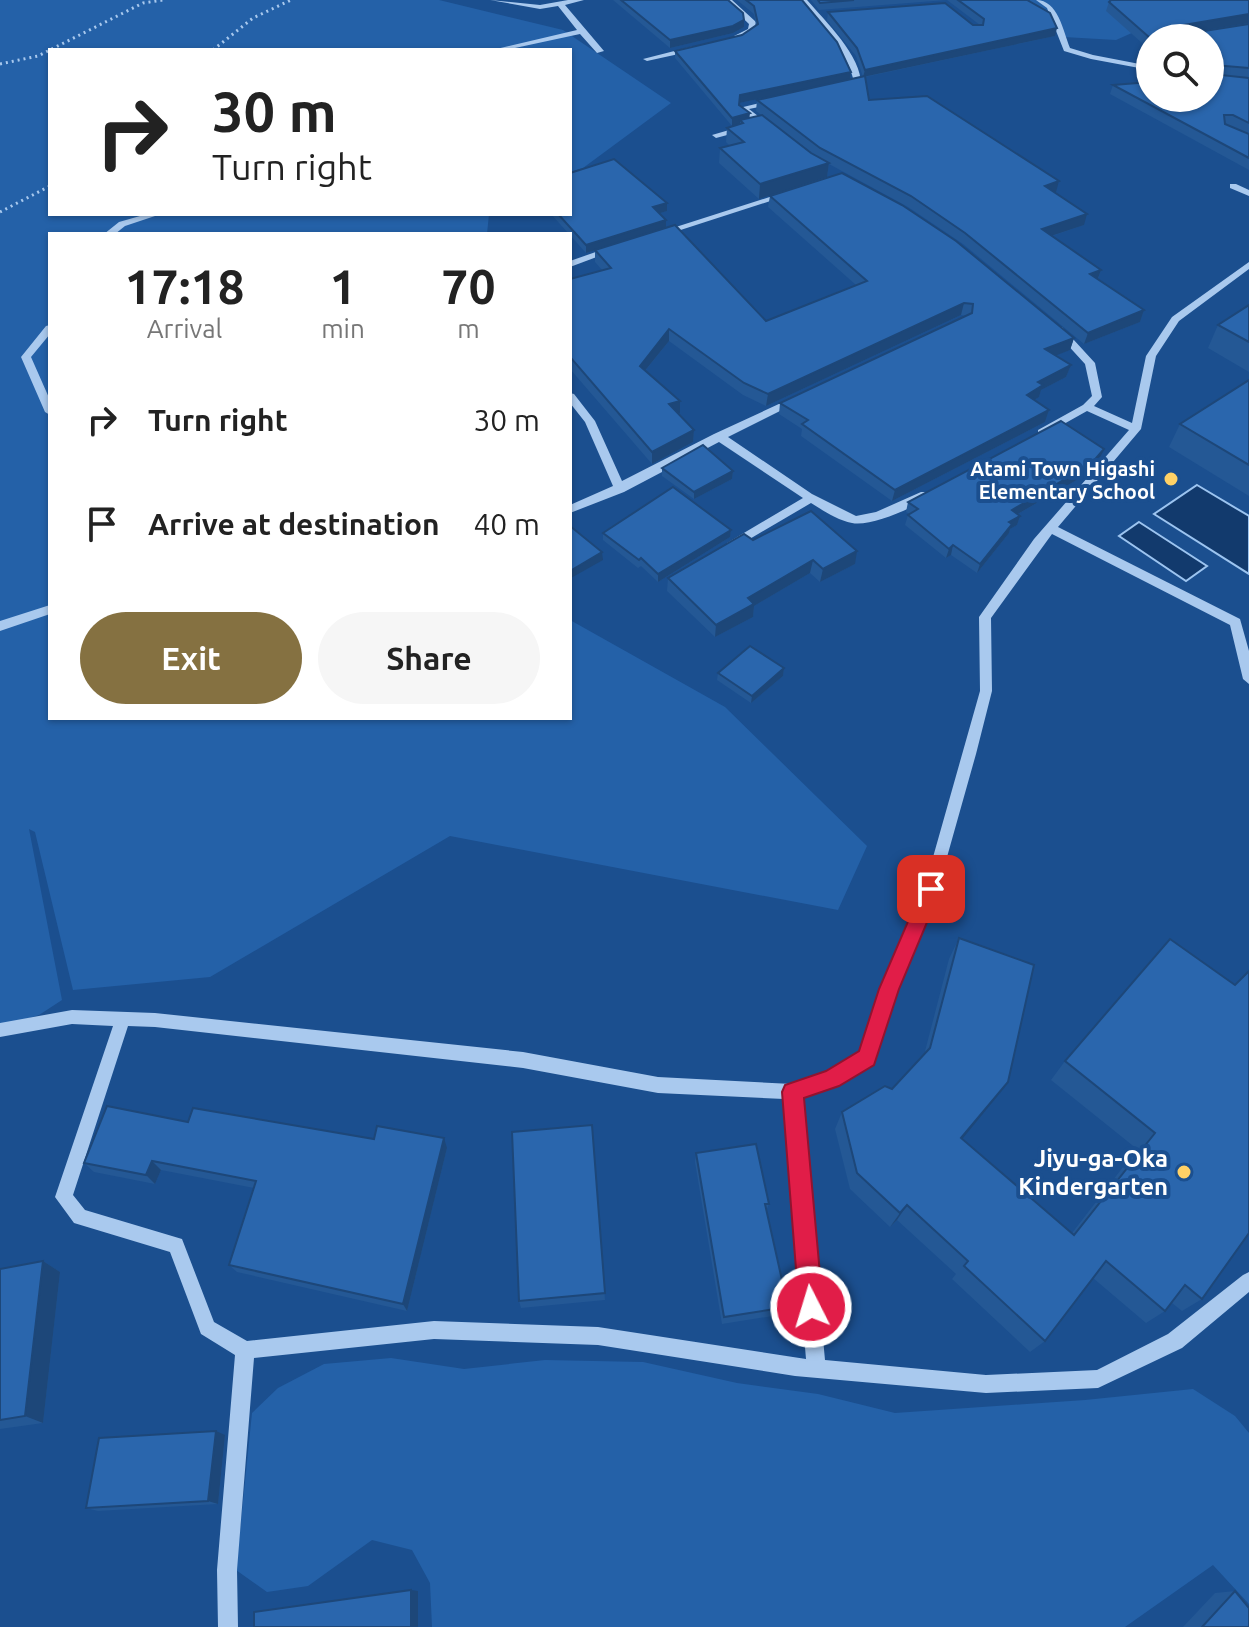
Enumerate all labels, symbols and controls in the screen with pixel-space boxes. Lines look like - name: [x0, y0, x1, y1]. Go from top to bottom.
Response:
- map controls: [1136, 24, 1224, 112]
- button: search: [1136, 24, 1224, 112]
- icon: right: [80, 80, 184, 184]
- text: 30 m: [212, 80, 337, 143]
- text: Turn right: [212, 146, 372, 187]
- text: 17:18: [125, 259, 245, 313]
- text: 1: [329, 259, 357, 313]
- text: 70: [441, 259, 495, 313]
- text: Arrival: [147, 314, 222, 343]
- text: min: [321, 314, 365, 343]
- text: m: [457, 314, 480, 343]
- icon: right: [80, 398, 124, 442]
- text: Turn right: [148, 403, 288, 437]
- text: 30 m: [473, 403, 540, 437]
- place label: Atami Town Higashi Elementary School: [970, 457, 1155, 503]
- marker: Atami Town Higashi Elementary School: [1162, 470, 1180, 488]
- icon: arrive: [80, 502, 124, 546]
- text: Arrive at destination: [148, 507, 440, 541]
- text: 40 m: [473, 507, 540, 541]
- button: Exit: [80, 612, 302, 704]
- button: Share: [318, 612, 540, 704]
- pin: [897, 855, 965, 923]
- icon: arrive: [909, 867, 953, 911]
- place label: Jiyu-ga-Oka Kindergarten: [1018, 1145, 1168, 1200]
- marker: Jiyu-ga-Oka Kindergarten: [1175, 1163, 1193, 1181]
- position arrow: [769, 1265, 853, 1349]

